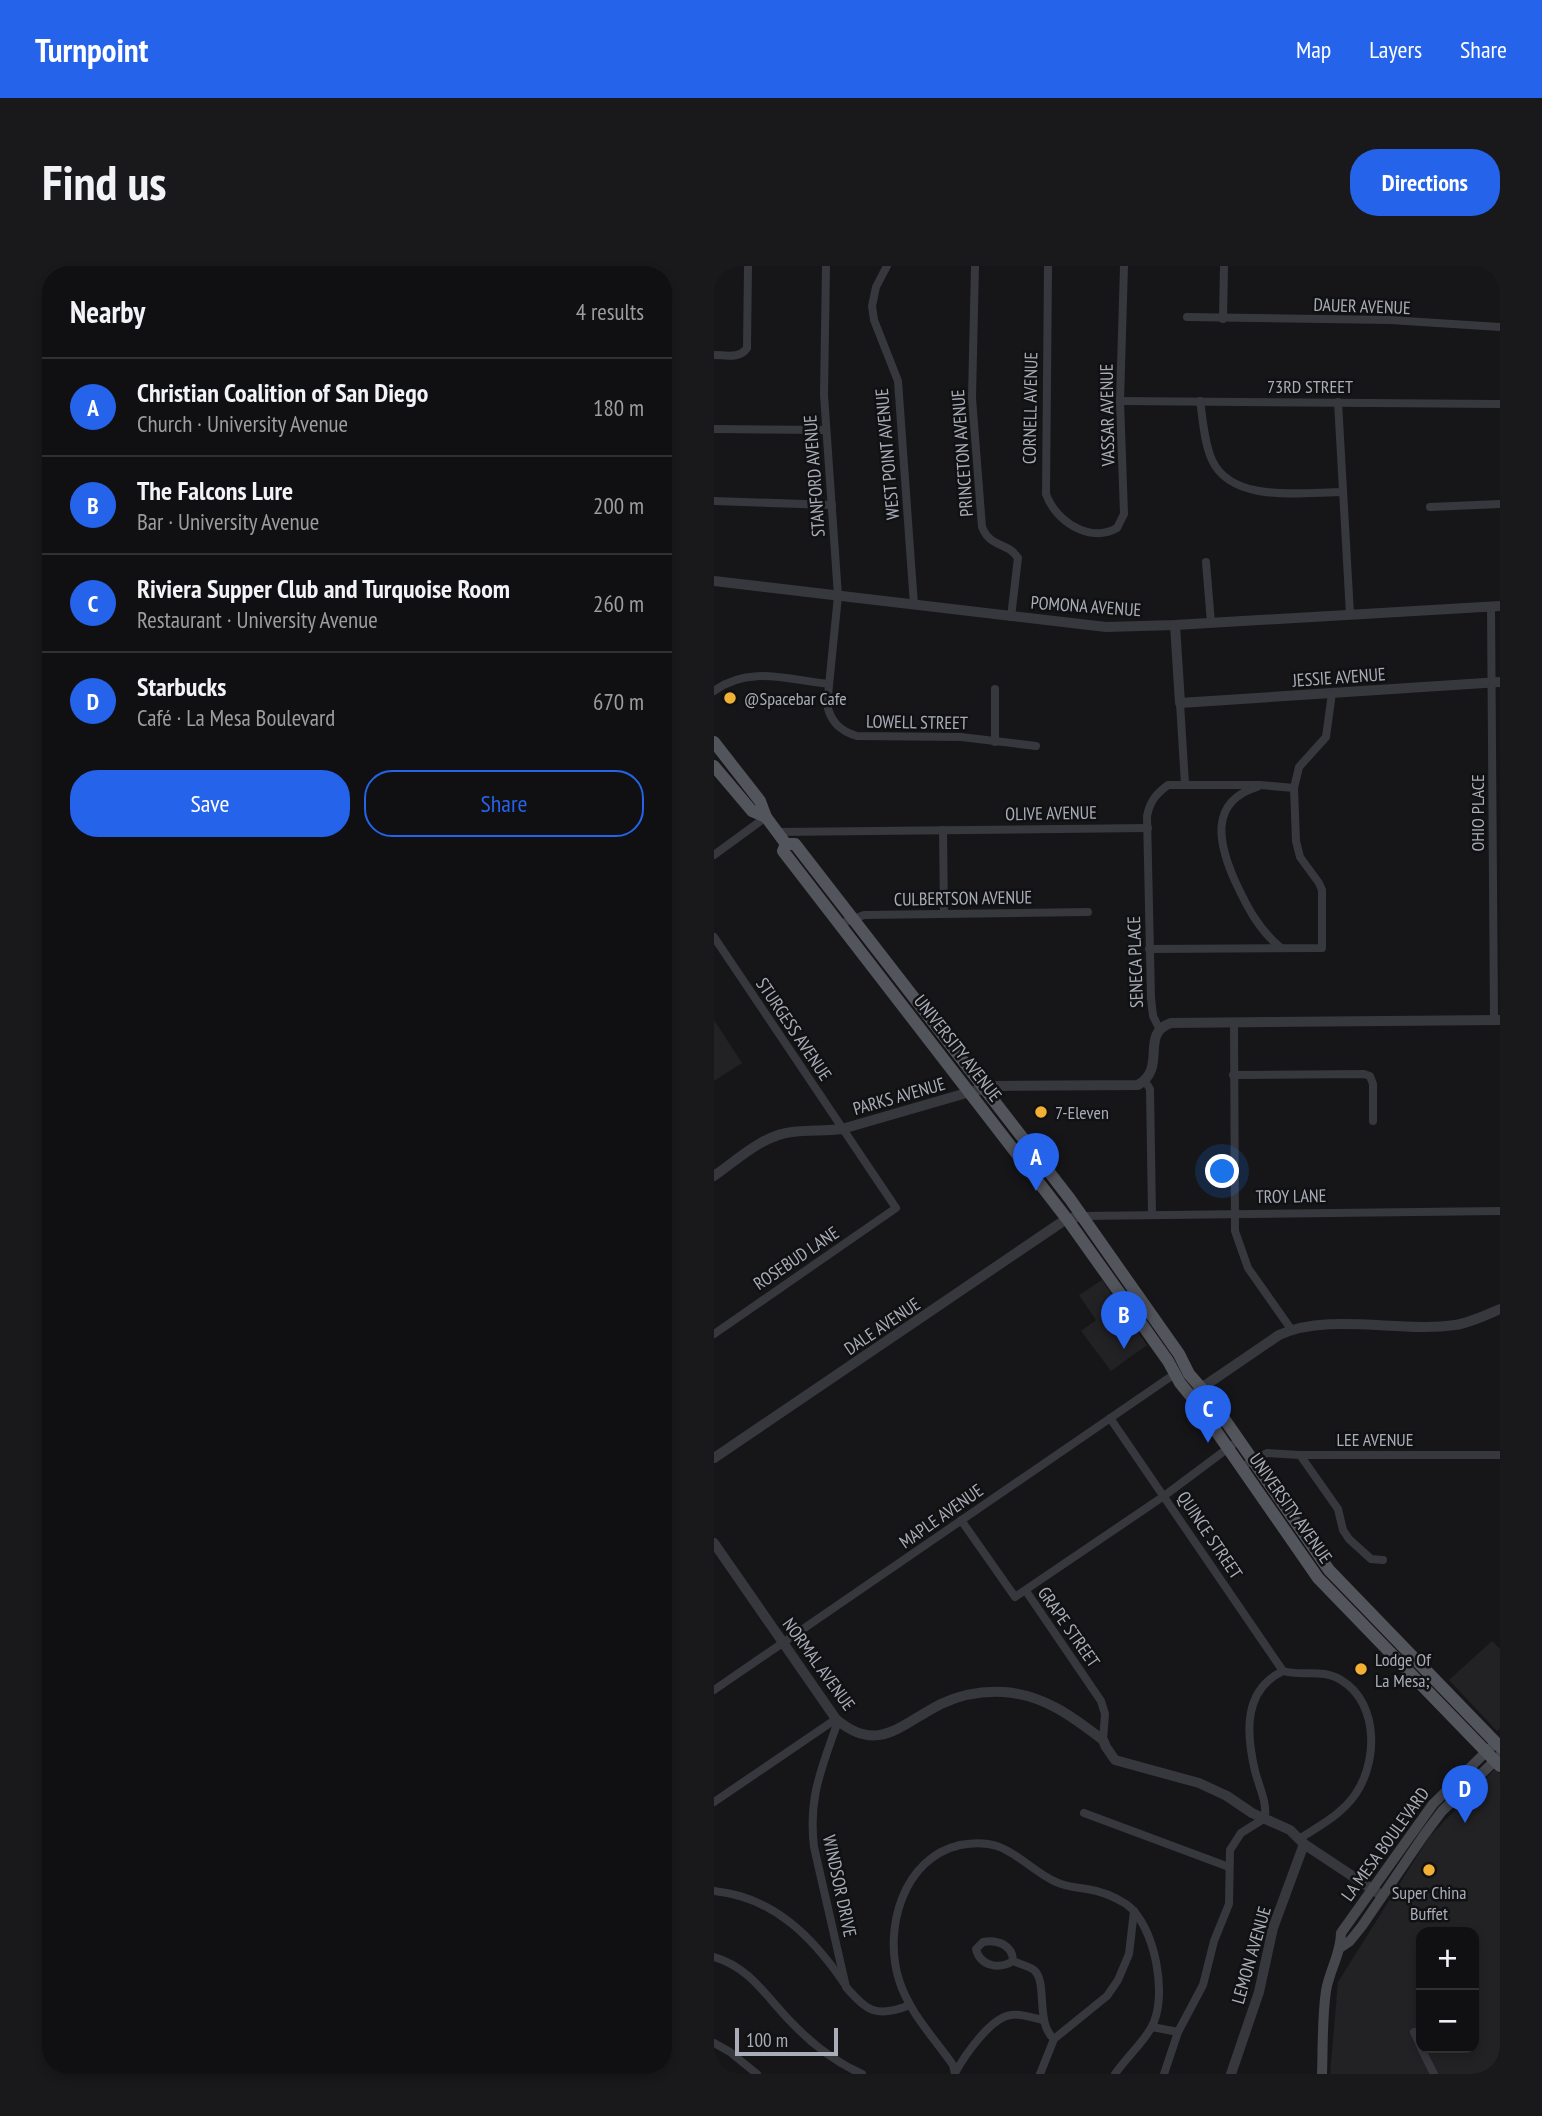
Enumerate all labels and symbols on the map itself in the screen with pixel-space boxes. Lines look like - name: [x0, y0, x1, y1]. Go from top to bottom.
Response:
- street label: DAUER AVENUE: [1313, 293, 1411, 319]
- street label: CORNELL AVENUE: [1018, 352, 1042, 464]
- street label: VASSAR AVENUE: [1095, 363, 1119, 468]
- street label: 73RD STREET: [1267, 375, 1353, 398]
- street label: WEST POINT AVENUE: [870, 387, 904, 521]
- street label: PRINCETON AVENUE: [946, 389, 978, 517]
- street label: STANFORD AVENUE: [798, 414, 830, 538]
- street label: POMONA AVENUE: [1030, 591, 1142, 621]
- street label: JESSIE AVENUE: [1291, 662, 1386, 692]
- place label: @Spacebar Cafe: [744, 687, 847, 710]
- marker: @Spacebar Cafe: [722, 690, 738, 706]
- street label: LOWELL STREET: [866, 710, 968, 734]
- street label: OHIO PLACE: [1466, 774, 1489, 852]
- street label: OLIVE AVENUE: [1005, 801, 1097, 825]
- street label: CULBERTSON AVENUE: [894, 885, 1032, 911]
- street label: SENECA PLACE: [1122, 916, 1148, 1008]
- street label: STURGESS AVENUE: [751, 973, 837, 1085]
- street label: UNIVERSITY AVENUE: [909, 990, 1007, 1106]
- street label: PARKS AVENUE: [850, 1072, 948, 1120]
- place label: 7-Eleven: [1055, 1101, 1109, 1124]
- marker: 7-Eleven: [1033, 1104, 1049, 1120]
- pin: A: [1013, 1133, 1059, 1191]
- your location: [1205, 1154, 1239, 1188]
- street label: TROY LANE: [1255, 1184, 1327, 1208]
- street label: ROSEBUD LANE: [749, 1221, 843, 1295]
- pin: B: [1101, 1291, 1147, 1349]
- street label: DALE AVENUE: [840, 1292, 924, 1360]
- pin: C: [1185, 1385, 1231, 1443]
- street label: LEE AVENUE: [1337, 1428, 1413, 1451]
- street label: UNIVERSITY AVENUE: [1244, 1448, 1338, 1568]
- street label: MAPLE AVENUE: [895, 1479, 987, 1553]
- street label: QUINCE STREET: [1172, 1487, 1248, 1583]
- street label: GRAPE STREET: [1033, 1582, 1105, 1672]
- street label: NORMAL AVENUE: [778, 1613, 860, 1715]
- place label: Lodge Of La Mesa;: [1375, 1648, 1432, 1692]
- marker: Lodge Of La Mesa;: [1353, 1661, 1369, 1677]
- pin: D: [1442, 1765, 1488, 1823]
- street label: LA MESA BOULEVARD: [1336, 1783, 1434, 1905]
- street label: WINDSOR DRIVE: [818, 1833, 862, 1939]
- marker: Super China Buffet: [1421, 1862, 1437, 1878]
- place label: Super China Buffet: [1392, 1881, 1466, 1925]
- street label: LEMON AVENUE: [1226, 1904, 1276, 2006]
- scale bar: [735, 2025, 838, 2057]

